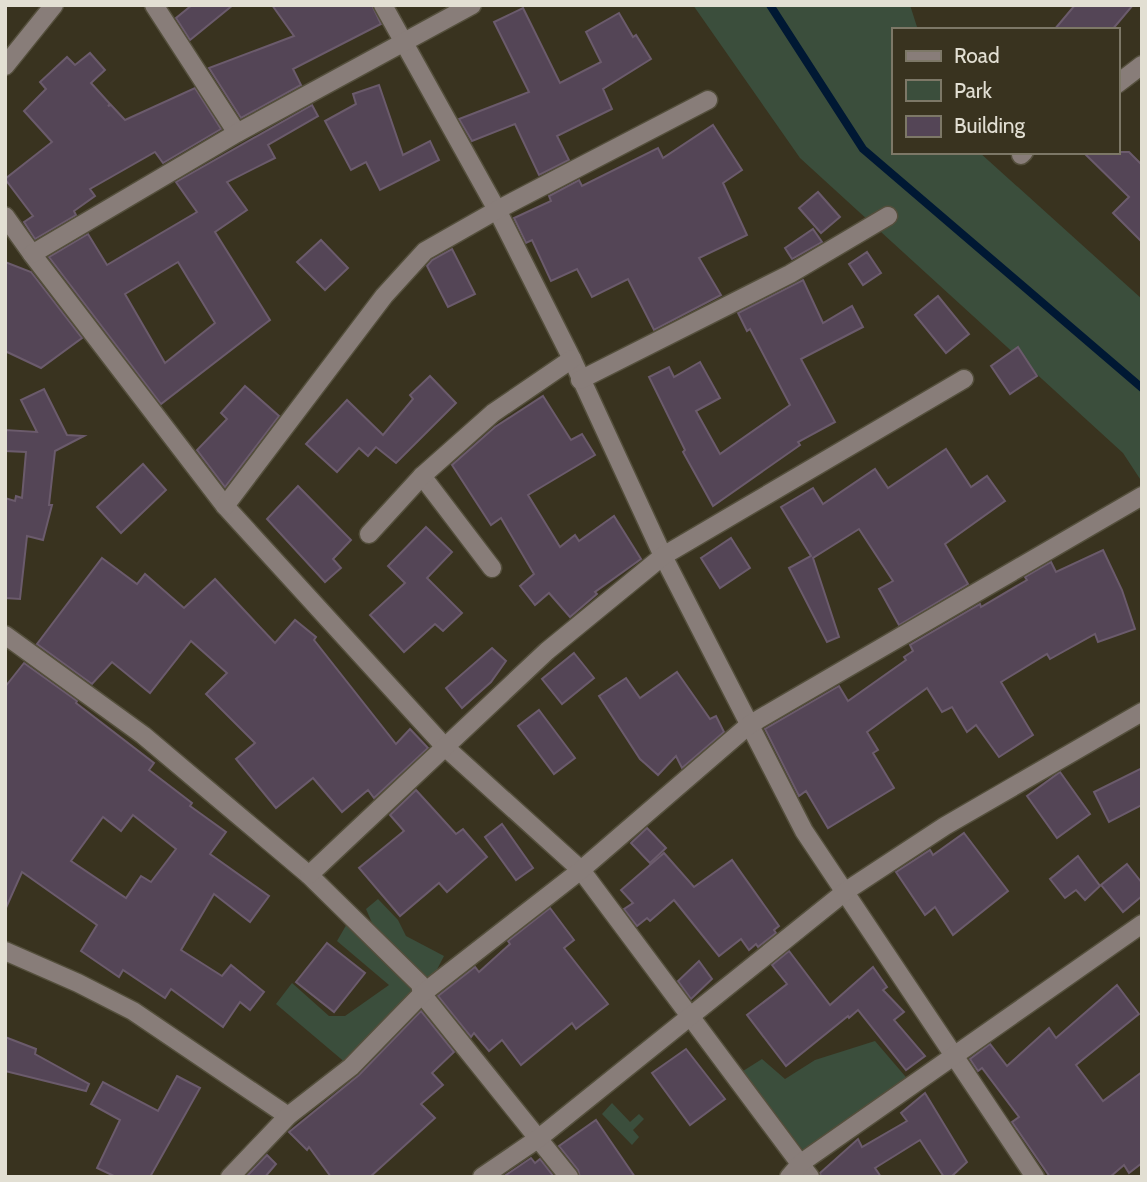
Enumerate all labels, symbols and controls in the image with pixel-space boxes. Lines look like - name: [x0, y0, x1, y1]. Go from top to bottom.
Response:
- legend: [892, 28, 1119, 154]
- text: Road: [954, 43, 1000, 68]
- text: Park: [954, 78, 992, 103]
- text: Building: [954, 113, 1026, 138]

